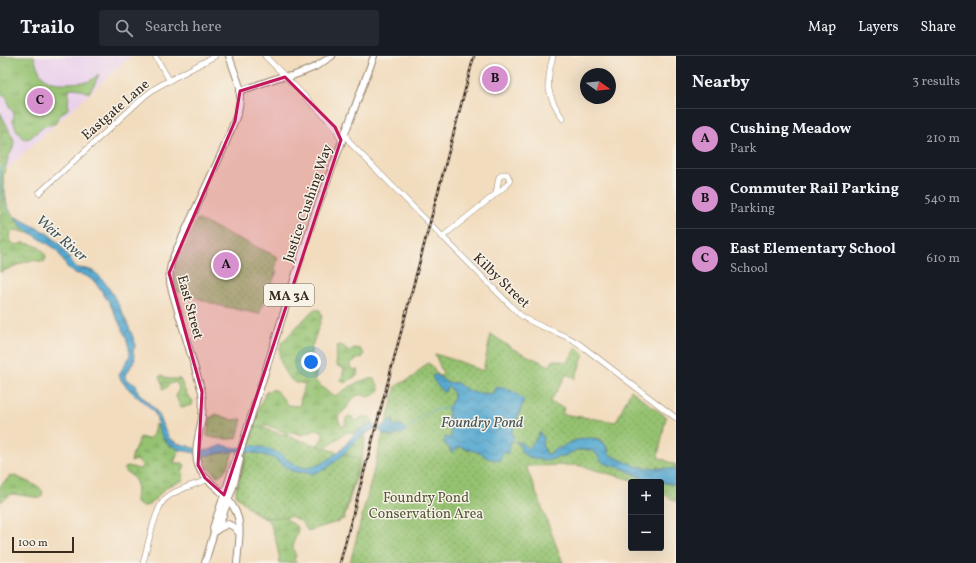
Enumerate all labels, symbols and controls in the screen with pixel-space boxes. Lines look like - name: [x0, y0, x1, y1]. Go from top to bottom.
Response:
- search box: [99, 10, 379, 46]
- text: Trailo: [20, 15, 75, 41]
- icon: search: [113, 17, 135, 39]
- text: Search here: [145, 17, 222, 38]
- text: Map: [808, 18, 836, 37]
- text: Layers: [858, 18, 898, 37]
- text: Share: [920, 18, 956, 37]
- pin: B: [482, 64, 508, 94]
- north arrow: [580, 68, 616, 104]
- text: Nearby: [692, 71, 750, 94]
- text: 3 results: [912, 73, 960, 91]
- street label: Eastgate Lane: [78, 75, 154, 145]
- pin: C: [27, 86, 53, 116]
- text: Cushing Meadow: [730, 119, 851, 140]
- text: A: [700, 130, 710, 148]
- text: 210 m: [926, 130, 960, 148]
- text: Park: [730, 140, 757, 158]
- street label: Justice Cushing Way: [279, 141, 338, 265]
- text: Commuter Rail Parking: [730, 179, 899, 200]
- text: B: [701, 190, 709, 208]
- text: 540 m: [924, 190, 960, 208]
- text: Parking: [730, 200, 775, 218]
- water label: Weir River: [31, 211, 92, 268]
- text: East Elementary School: [730, 239, 896, 260]
- street label: Kilby Street: [468, 249, 534, 313]
- pin: A: [213, 250, 239, 280]
- text: C: [701, 250, 709, 268]
- text: 610 m: [926, 250, 960, 268]
- text: School: [730, 260, 768, 278]
- street label: East Street: [172, 273, 207, 342]
- road number: MA 3A: [264, 284, 314, 306]
- your location: [301, 352, 321, 372]
- water label: Foundry Pond: [441, 413, 523, 434]
- map controls: [628, 479, 664, 551]
- button: +: [628, 479, 664, 515]
- park label: Foundry Pond Conservation Area: [369, 489, 483, 524]
- button: −: [628, 515, 664, 551]
- scale bar: [12, 535, 74, 554]
- text: 100 m: [18, 536, 48, 551]

